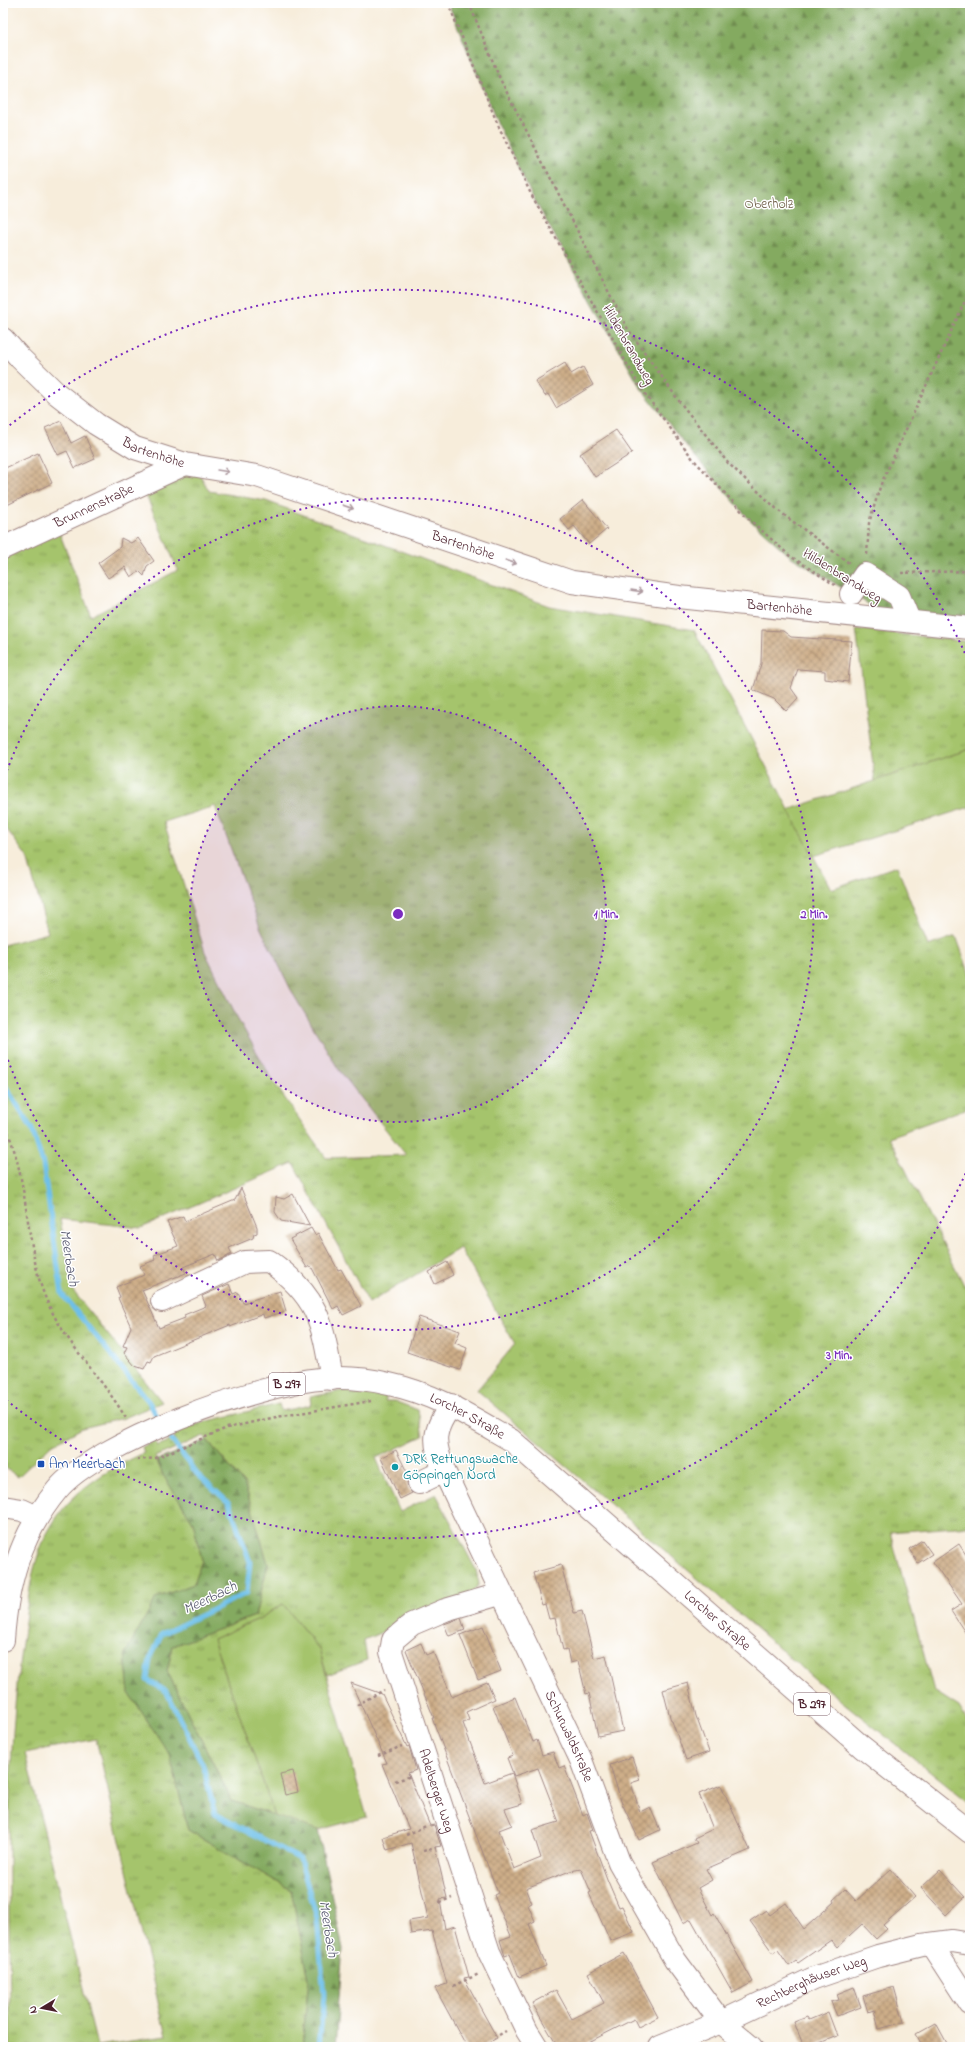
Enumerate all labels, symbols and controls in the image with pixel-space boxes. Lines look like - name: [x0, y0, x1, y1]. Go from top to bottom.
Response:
- park label: Oberholz: [745, 194, 794, 215]
- street label: Hildenbrandweg: [596, 301, 660, 390]
- street label: Bartenhöhe: [117, 431, 188, 474]
- one-way arrow: [216, 467, 229, 475]
- street label: Brunnenstraße: [49, 478, 138, 534]
- one-way arrow: [341, 504, 354, 511]
- street label: Bartenhöhe: [428, 525, 498, 566]
- street label: Hildenbrandweg: [798, 543, 886, 610]
- one-way arrow: [504, 558, 516, 566]
- one-way arrow: [630, 587, 643, 595]
- street label: Bartenhöhe: [745, 594, 814, 622]
- text: 1 Min.: [594, 906, 619, 924]
- text: 2 Min.: [800, 906, 828, 924]
- centre of rings: [391, 907, 405, 921]
- water label: Meerbach: [54, 1228, 84, 1289]
- text: 3 Min.: [825, 1347, 852, 1365]
- road number: B 297: [269, 1373, 305, 1395]
- street label: Lorcher Straße: [426, 1387, 510, 1445]
- place label: DRK Rettungswache Göppingen Nord: [402, 1449, 519, 1487]
- place label: Am Meerbach: [49, 1454, 125, 1475]
- marker: Am Meerbach: [36, 1459, 46, 1469]
- marker: DRK Rettungswache Göppingen Nord: [390, 1462, 400, 1472]
- water label: Meerbach: [180, 1575, 241, 1620]
- street label: Lorcher Straße: [679, 1585, 756, 1656]
- street label: Schurwaldstraße: [539, 1687, 599, 1786]
- road number: B 297: [794, 1693, 830, 1715]
- street label: Adelberger Weg: [413, 1746, 460, 1836]
- water label: Meerbach: [313, 1899, 343, 1960]
- street label: Rechberghäuser Weg: [753, 1950, 870, 2014]
- north arrow: [22, 1988, 62, 2028]
- text: N: [25, 2005, 42, 2015]

